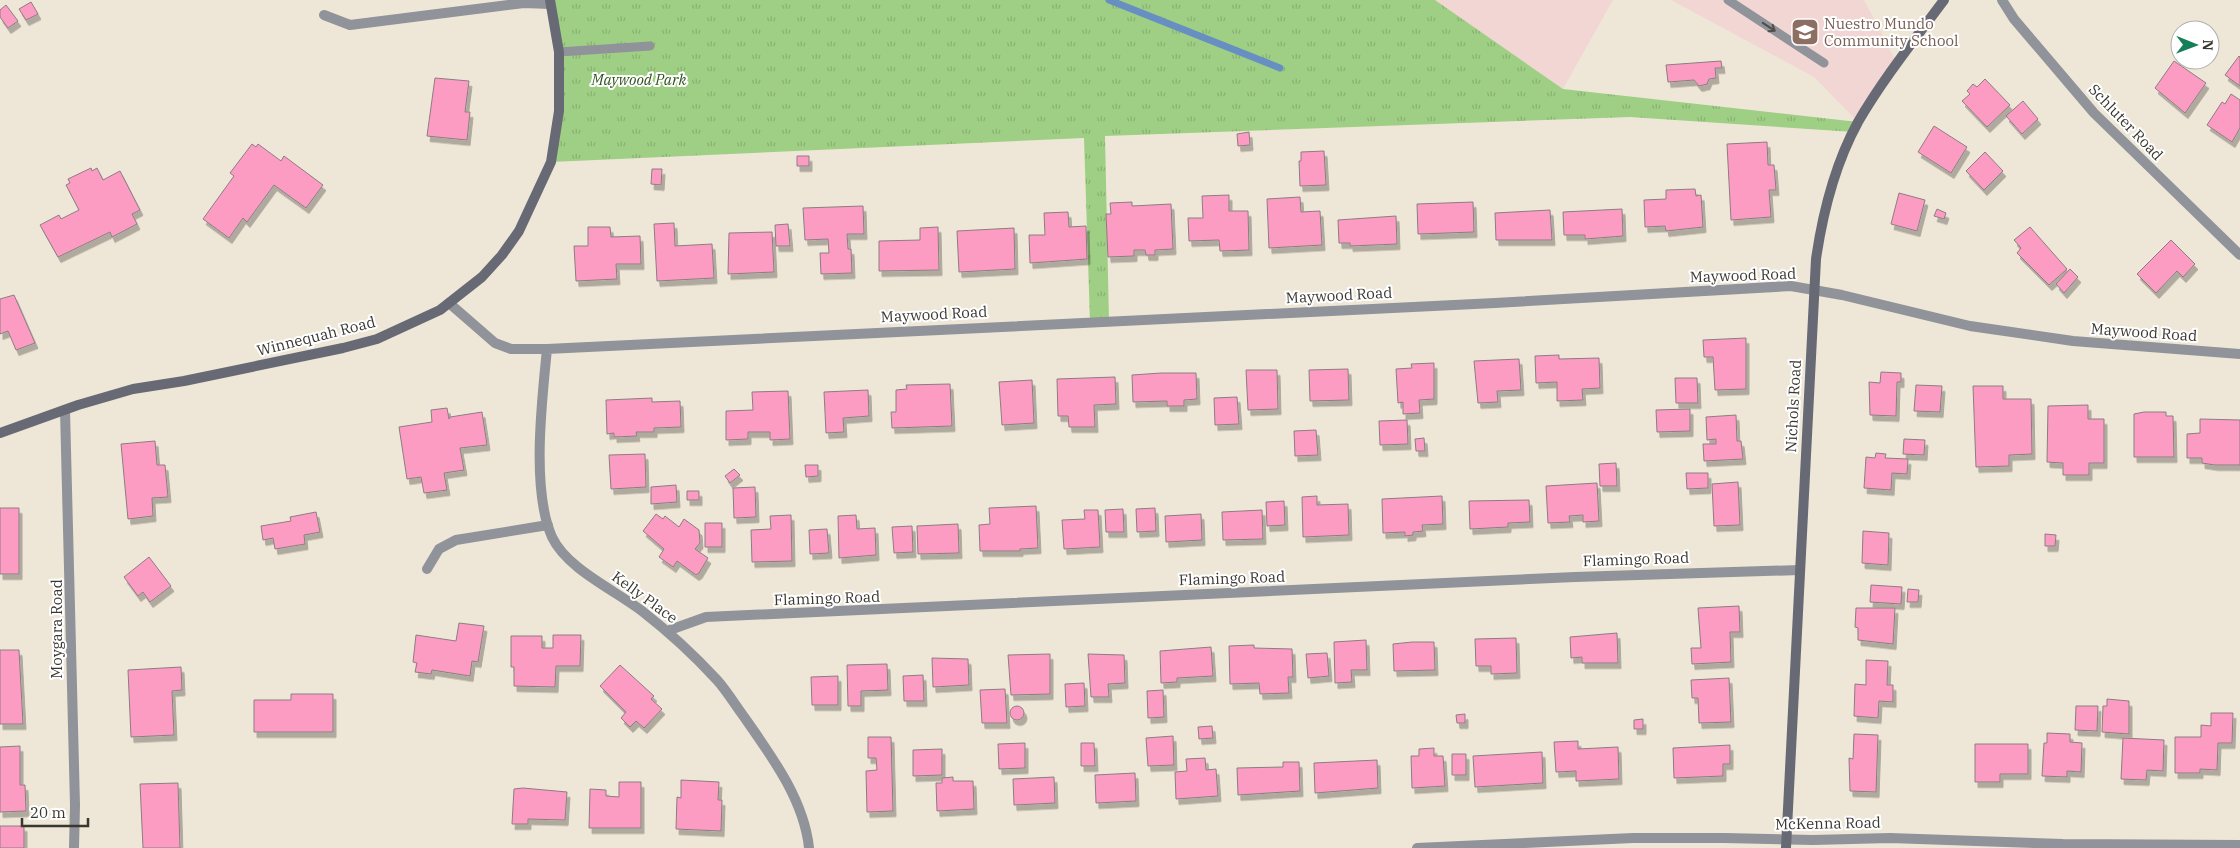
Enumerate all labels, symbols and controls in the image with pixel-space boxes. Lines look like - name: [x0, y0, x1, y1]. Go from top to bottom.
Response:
- place label: Nuestro Mundo Community School: [1824, 14, 1959, 50]
- school or university icon: Nuestro Mundo Community School: [1790, 17, 1820, 47]
- north arrow: [2170, 20, 2220, 70]
- one-way arrow: [1761, 22, 1775, 32]
- text: N: [2199, 40, 2217, 51]
- park label: Maywood Park: [591, 70, 686, 89]
- street label: Schluter Road: [2085, 80, 2167, 164]
- street label: Maywood Road: [1689, 264, 1797, 286]
- street label: Maywood Road: [1285, 283, 1393, 307]
- street label: Maywood Road: [880, 302, 988, 326]
- street label: Winnequah Road: [255, 312, 377, 360]
- street label: Maywood Road: [2090, 319, 2198, 345]
- street label: Nichols Road: [1781, 359, 1805, 453]
- street label: Flamingo Road: [1582, 548, 1690, 570]
- street label: Kelly Place: [608, 567, 682, 627]
- street label: Flamingo Road: [1178, 567, 1286, 589]
- street label: Moygara Road: [47, 579, 66, 679]
- street label: Flamingo Road: [773, 587, 881, 609]
- scale bar: [22, 796, 89, 828]
- text: 20 m: [30, 803, 66, 822]
- street label: McKenna Road: [1775, 813, 1881, 833]

